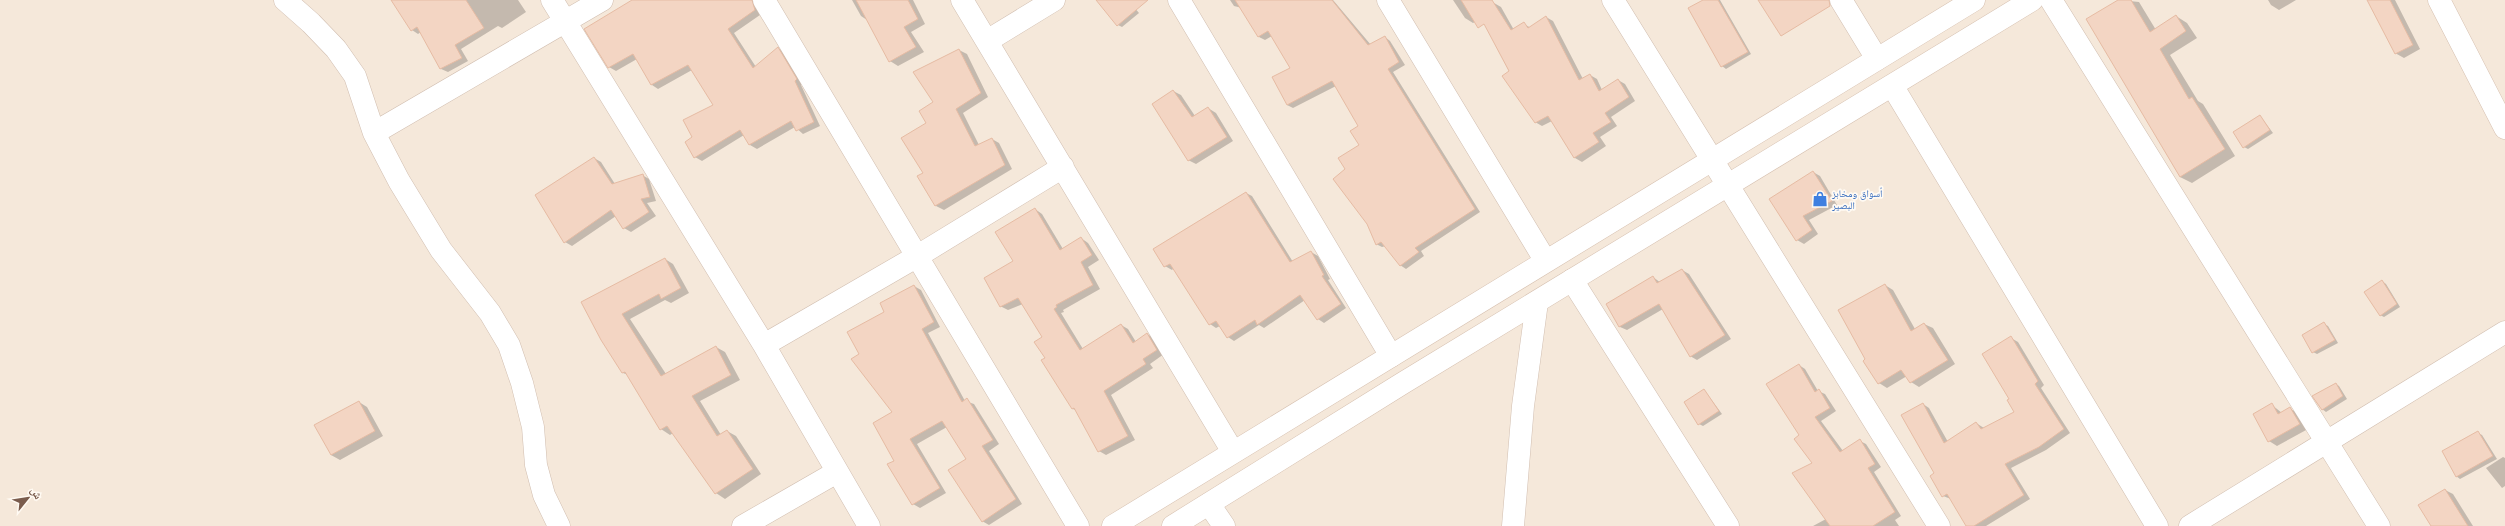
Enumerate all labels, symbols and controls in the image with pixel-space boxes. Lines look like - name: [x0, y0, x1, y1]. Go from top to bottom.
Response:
- place label: أسواق ومخابز البصير: [1831, 187, 1883, 211]
- shop icon: أسواق ومخابز البصير: [1811, 190, 1829, 208]
- north arrow: [8, 478, 48, 518]
- text: ش: [27, 485, 45, 502]

